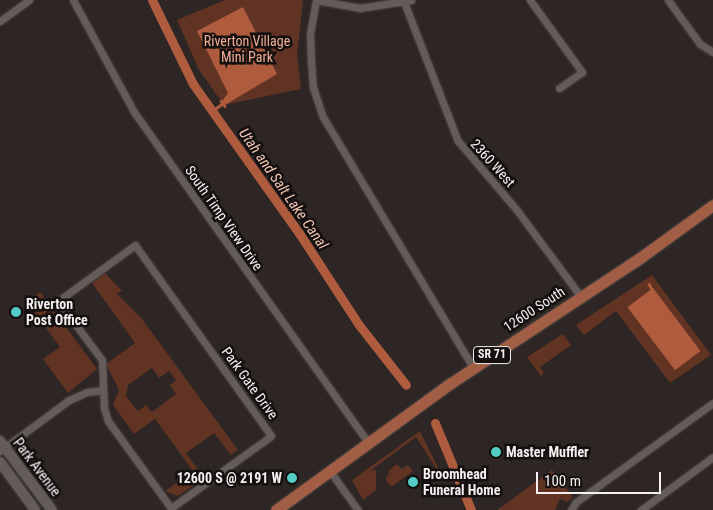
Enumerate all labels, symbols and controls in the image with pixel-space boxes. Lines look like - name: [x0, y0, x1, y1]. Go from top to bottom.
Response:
- park label: Riverton Village Mini Park: [204, 33, 290, 65]
- water label: Utah and Salt Lake Canal: [235, 125, 331, 253]
- street label: 2360 West: [467, 136, 519, 190]
- street label: South Timp View Drive: [182, 162, 266, 274]
- street label: 12600 South: [500, 283, 568, 335]
- place label: Riverton Post Office: [26, 296, 88, 328]
- marker: Riverton Post Office: [10, 306, 22, 318]
- street label: Park Gate Drive: [218, 344, 282, 422]
- road number: SR 71: [472, 346, 512, 364]
- street label: Park Avenue: [10, 435, 64, 499]
- place label: Master Muffler: [506, 444, 589, 460]
- marker: Master Muffler: [490, 446, 502, 458]
- scale bar: [538, 462, 663, 494]
- place label: Broomhead Funeral Home: [423, 466, 500, 498]
- place label: 12600 S @ 2191 W: [177, 470, 282, 486]
- marker: 12600 S @ 2191 W: [286, 472, 298, 484]
- text: 100 m: [544, 472, 581, 490]
- marker: Broomhead Funeral Home: [407, 476, 419, 488]

